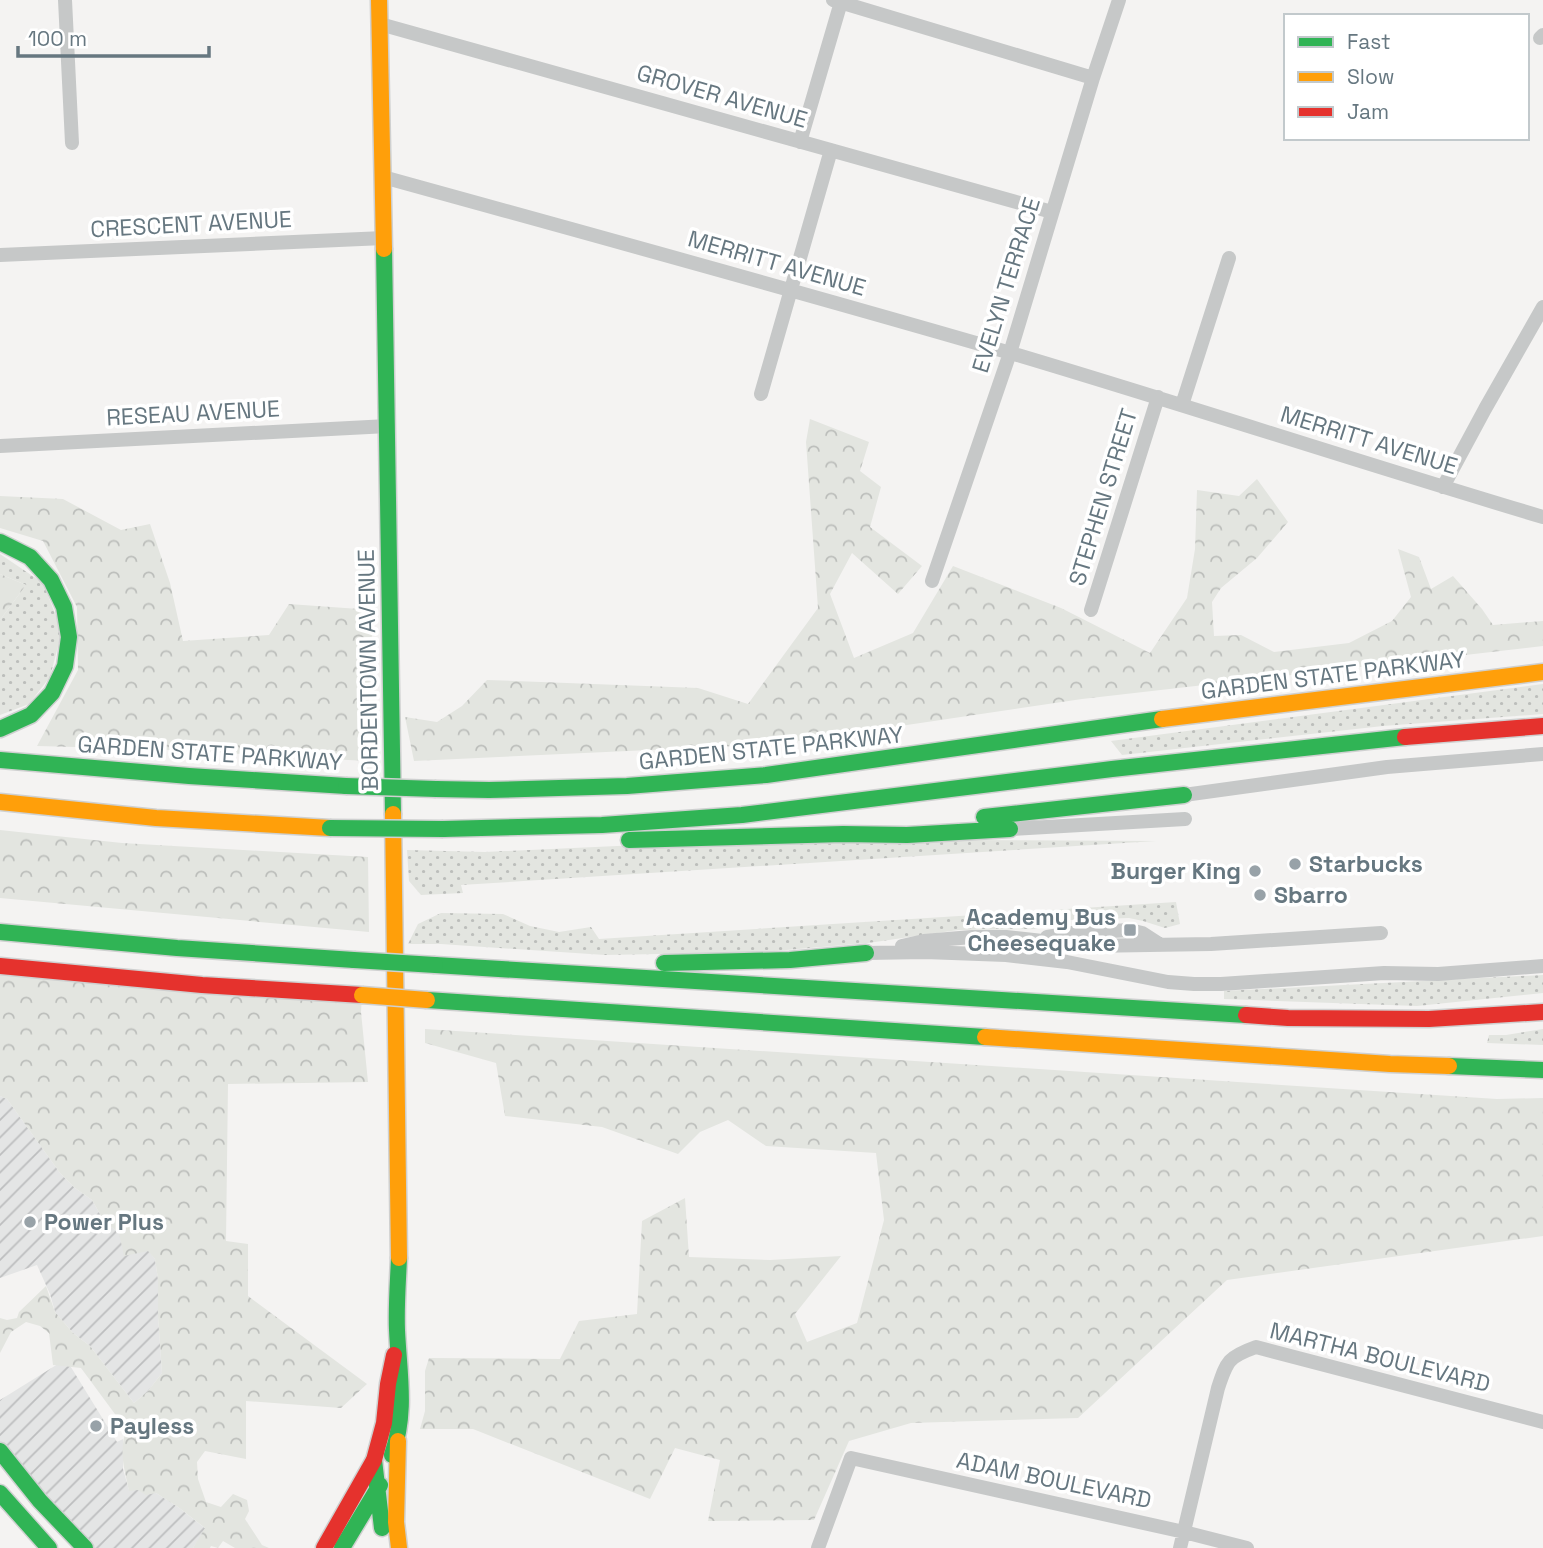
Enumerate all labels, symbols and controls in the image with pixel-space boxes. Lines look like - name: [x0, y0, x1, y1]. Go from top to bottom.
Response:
- scale bar: [18, 14, 208, 58]
- legend: [1284, 14, 1529, 140]
- text: 100 m: [28, 25, 87, 52]
- text: Fast: [1347, 28, 1391, 55]
- street label: GROVER AVENUE: [633, 57, 811, 135]
- text: Slow: [1347, 63, 1395, 90]
- text: Jam: [1347, 98, 1389, 125]
- street label: EVELYN TERRACE: [965, 194, 1047, 376]
- street label: CRESCENT AVENUE: [89, 204, 293, 244]
- street label: MERRITT AVENUE: [685, 223, 869, 303]
- street label: RESEAU AVENUE: [106, 393, 280, 433]
- street label: MERRITT AVENUE: [1277, 399, 1461, 481]
- street label: STEPHEN STREET: [1062, 405, 1144, 589]
- street label: BORDENTOWN AVENUE: [351, 549, 385, 791]
- street label: GARDEN STATE PARKWAY: [1199, 644, 1467, 706]
- street label: GARDEN STATE PARKWAY: [637, 719, 905, 777]
- street label: GARDEN STATE PARKWAY: [76, 729, 344, 777]
- place label: Starbucks: [1309, 849, 1423, 879]
- place label: Burger King: [1111, 856, 1241, 886]
- marker: Starbucks: [1287, 856, 1303, 872]
- marker: Burger King: [1247, 863, 1263, 879]
- place label: Sbarro: [1274, 880, 1348, 910]
- marker: Sbarro: [1252, 887, 1268, 903]
- place label: Academy Bus Cheesequake: [966, 902, 1116, 958]
- marker: Academy Bus Cheesequake: [1122, 922, 1138, 938]
- place label: Power Plus: [44, 1207, 164, 1237]
- marker: Power Plus: [22, 1214, 38, 1230]
- street label: MARTHA BOULEVARD: [1267, 1315, 1493, 1399]
- place label: Payless: [110, 1411, 194, 1441]
- marker: Payless: [88, 1418, 104, 1434]
- street label: ADAM BOULEVARD: [954, 1445, 1154, 1515]

